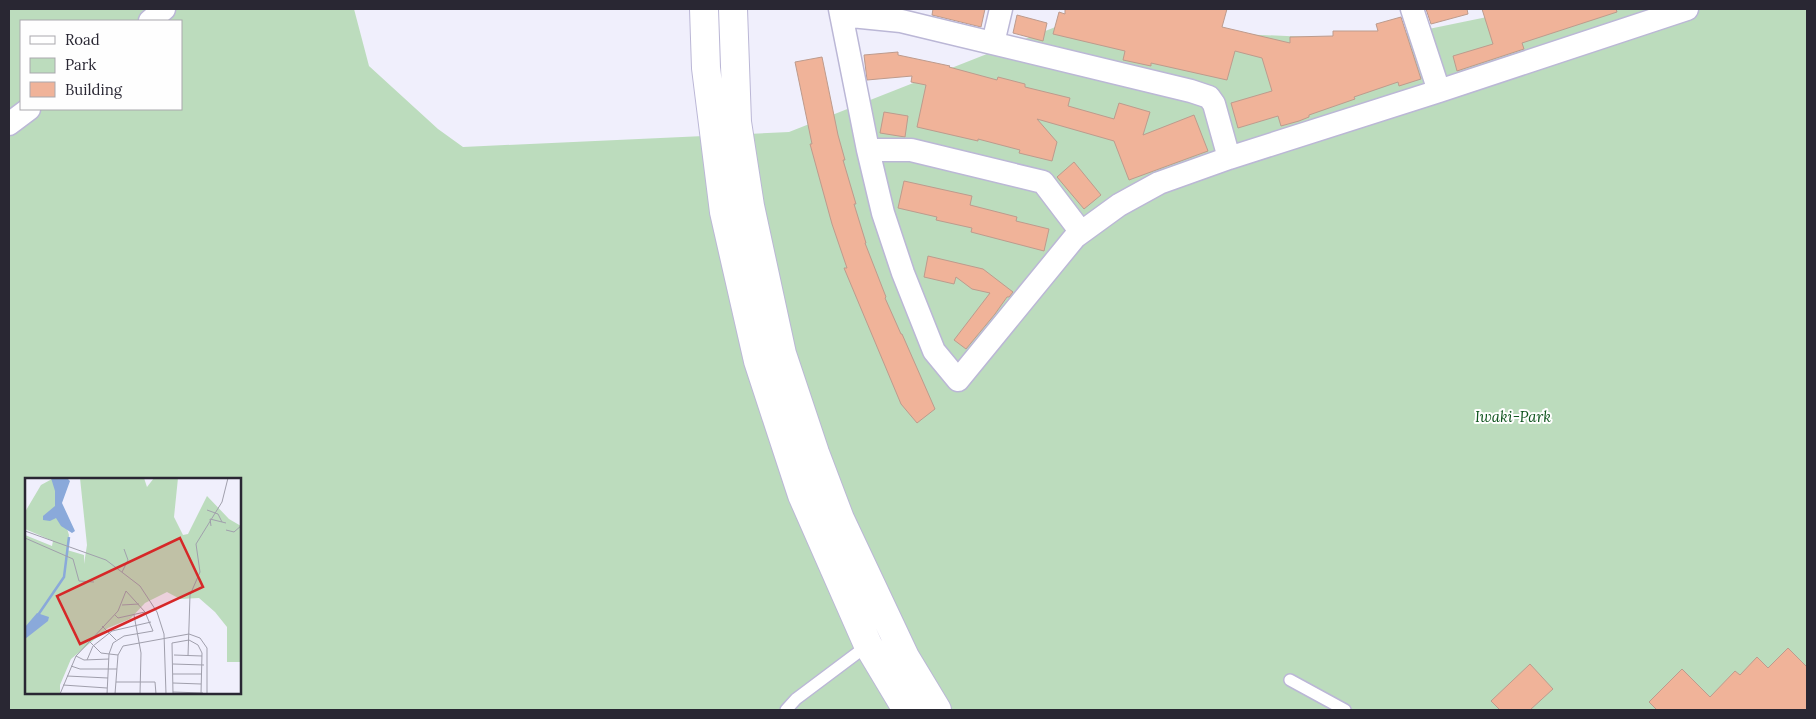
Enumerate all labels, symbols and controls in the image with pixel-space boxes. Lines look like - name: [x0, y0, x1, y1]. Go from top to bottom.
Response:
- legend: [20, 20, 182, 110]
- text: Road: [65, 30, 100, 49]
- text: Park: [65, 55, 96, 74]
- text: Building: [65, 80, 123, 99]
- park label: Iwaki-Park: [1475, 407, 1551, 426]
- inset map: [25, 478, 241, 694]

